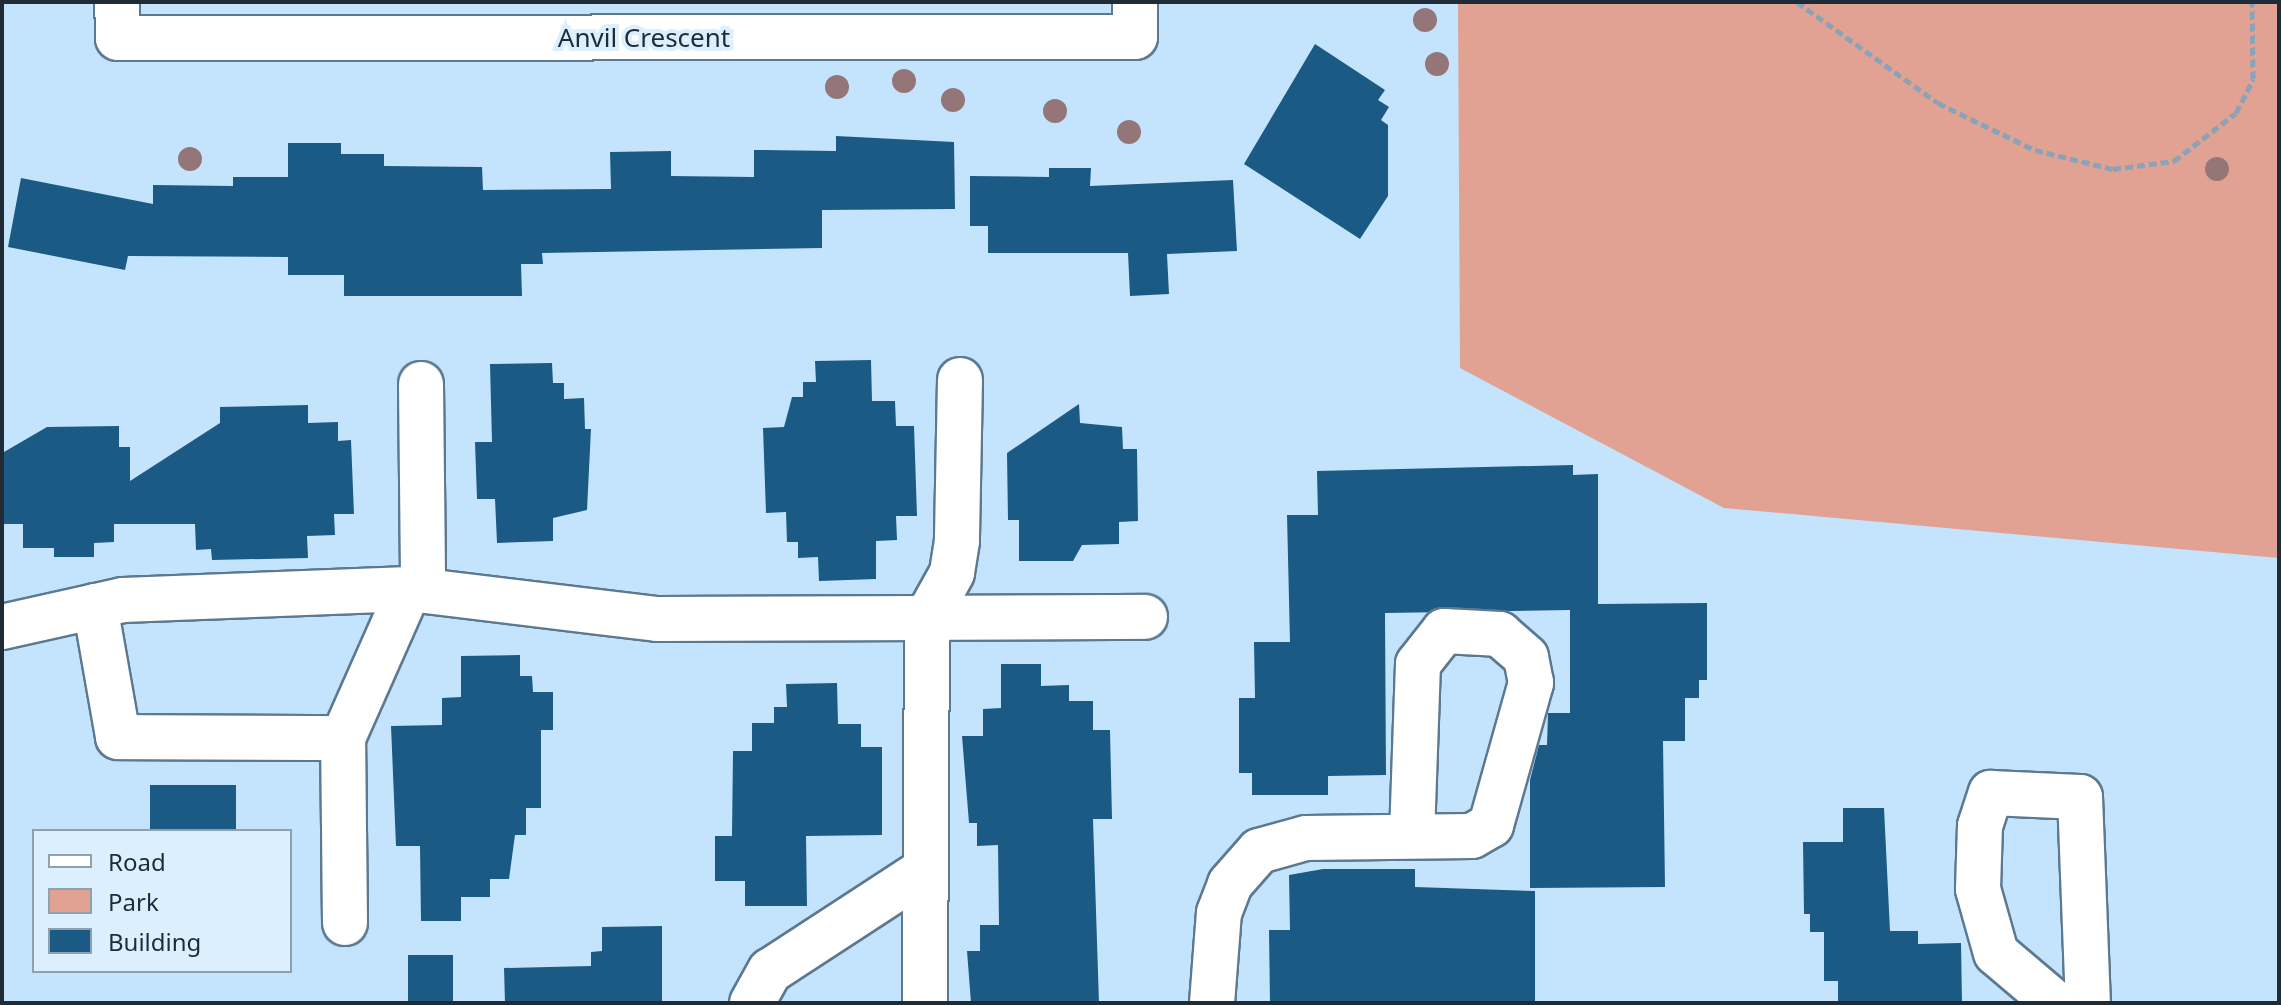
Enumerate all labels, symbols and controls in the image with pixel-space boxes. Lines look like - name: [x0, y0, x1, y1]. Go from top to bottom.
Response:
- street label: Anvil Crescent: [558, 22, 730, 54]
- legend: [32, 829, 292, 973]
- text: Road: [108, 845, 166, 878]
- text: Park: [108, 885, 159, 918]
- text: Building: [108, 925, 201, 958]

